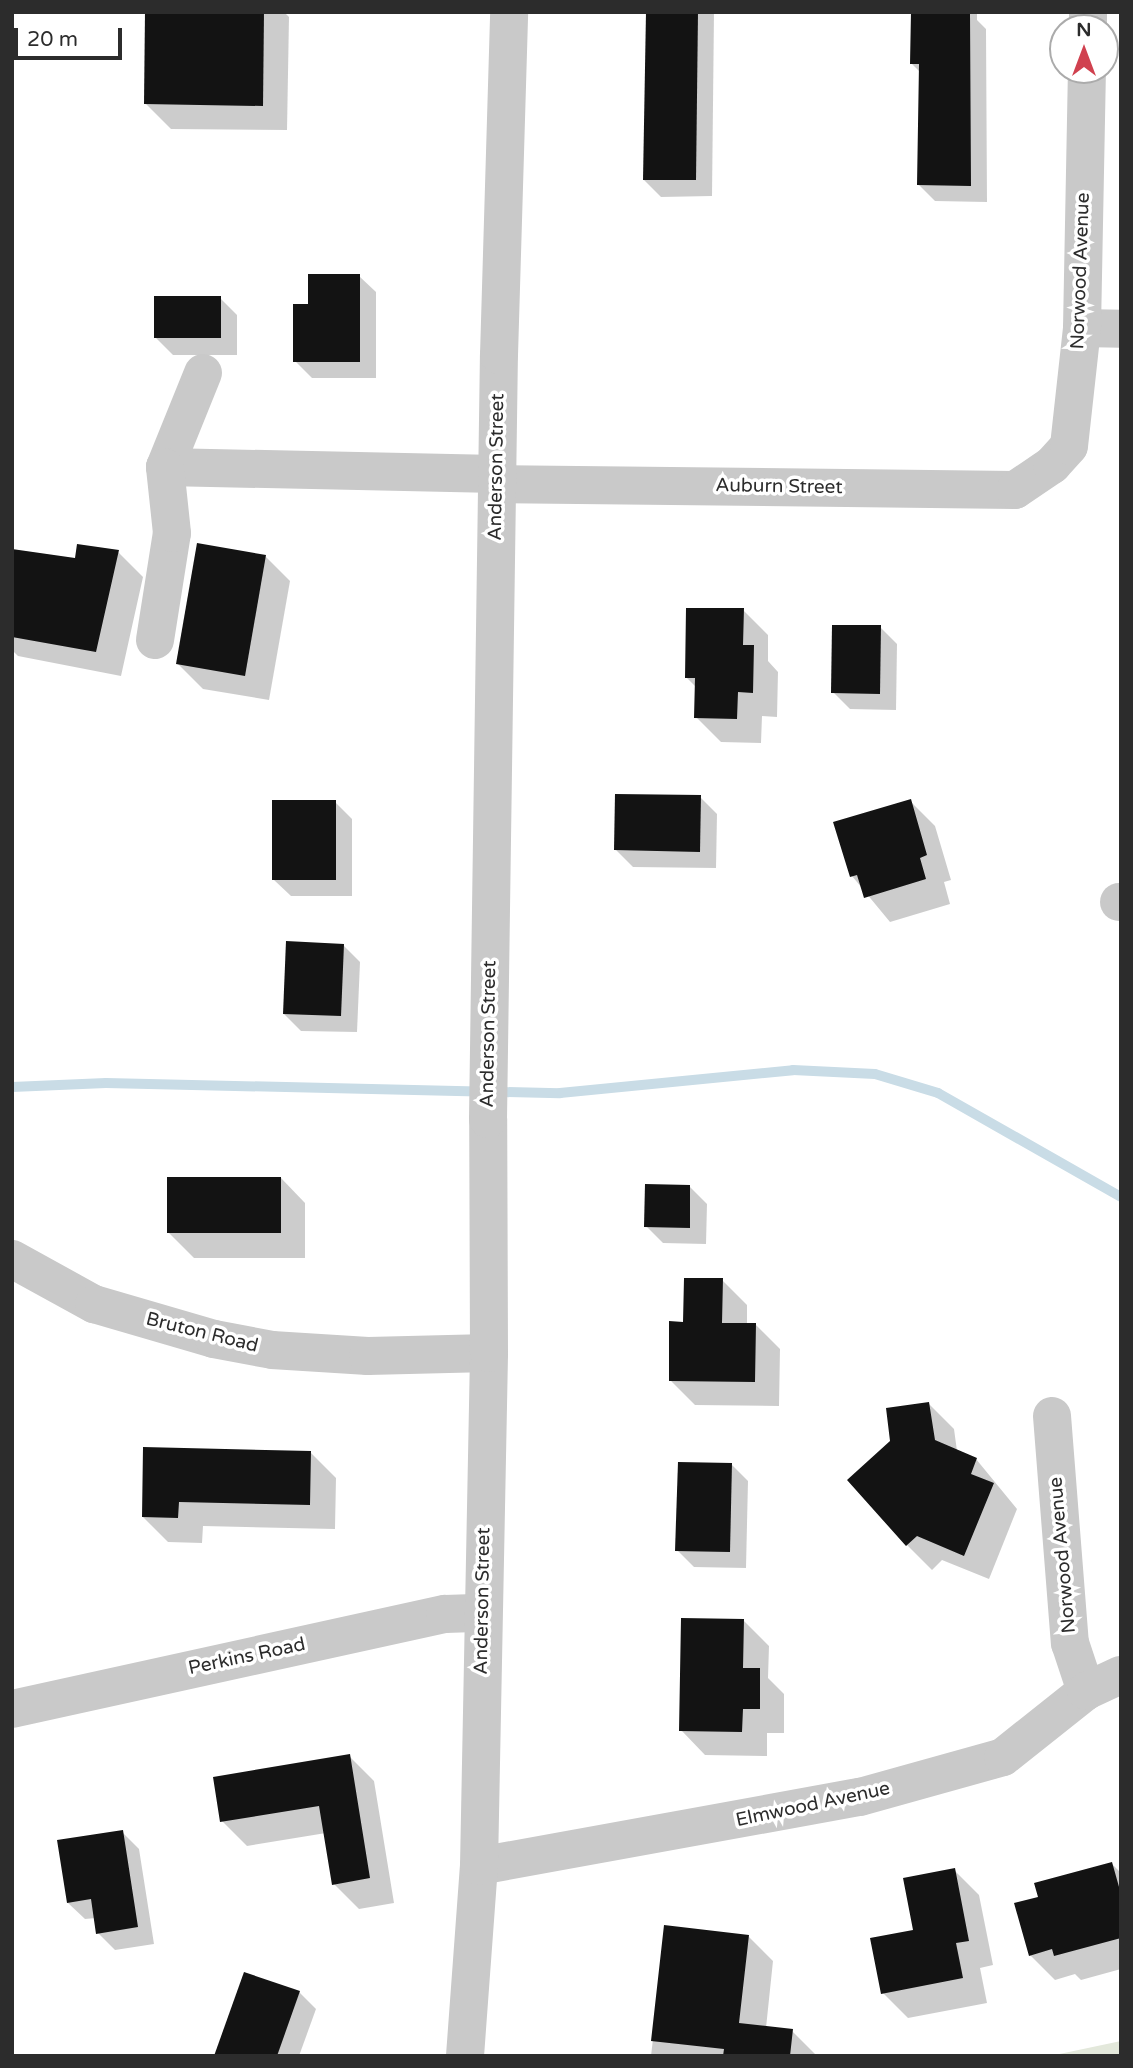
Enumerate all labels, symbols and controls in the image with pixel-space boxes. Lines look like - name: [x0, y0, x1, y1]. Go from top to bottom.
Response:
- scale bar: [18, 14, 126, 58]
- north arrow: [1049, 14, 1119, 84]
- text: N: [1076, 19, 1092, 41]
- text: 20 m: [27, 27, 78, 52]
- street label: Norwood Avenue: [1067, 192, 1095, 350]
- street label: Anderson Street: [484, 393, 510, 541]
- street label: Auburn Street: [715, 474, 843, 500]
- street label: Anderson Street: [476, 960, 502, 1108]
- street label: Bruton Road: [144, 1308, 260, 1358]
- street label: Norwood Avenue: [1045, 1476, 1081, 1634]
- street label: Anderson Street: [470, 1527, 496, 1675]
- street label: Perkins Road: [186, 1633, 308, 1681]
- street label: Elmwood Avenue: [734, 1778, 892, 1832]

